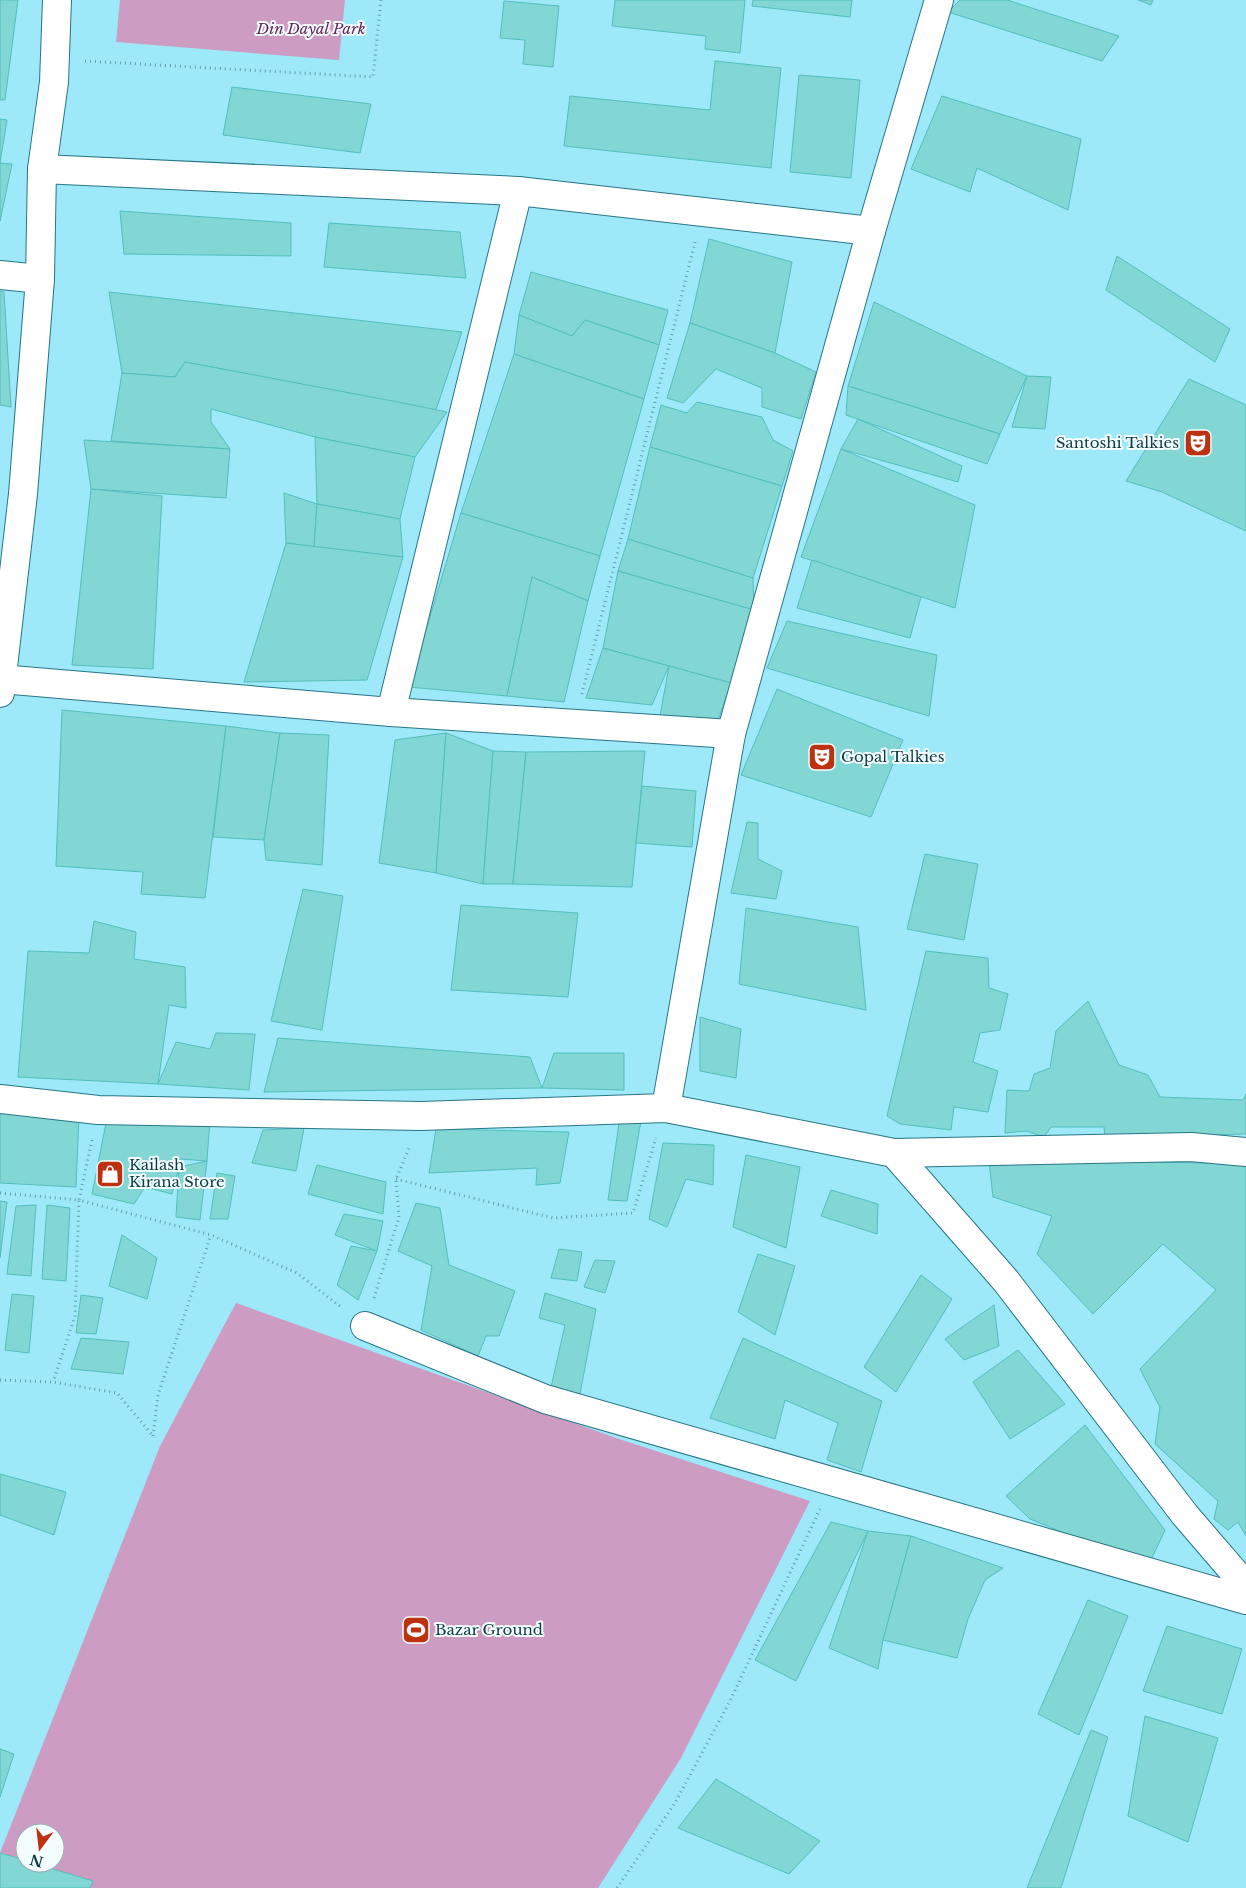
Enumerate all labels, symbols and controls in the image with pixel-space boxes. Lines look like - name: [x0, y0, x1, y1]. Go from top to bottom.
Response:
- park label: Din Dayal Park: [256, 19, 365, 38]
- theatre icon: Santoshi Talkies: [1183, 428, 1213, 458]
- place label: Santoshi Talkies: [1056, 433, 1179, 452]
- theatre icon: Gopal Talkies: [807, 742, 837, 772]
- place label: Gopal Talkies: [841, 747, 945, 766]
- place label: Kailash Kirana Store: [129, 1155, 225, 1191]
- shop icon: Kailash Kirana Store: [95, 1159, 125, 1189]
- sports icon: Bazar Ground: [401, 1615, 431, 1645]
- place label: Bazar Ground: [435, 1620, 543, 1639]
- north arrow: [15, 1823, 65, 1873]
- text: N: [28, 1850, 45, 1871]

